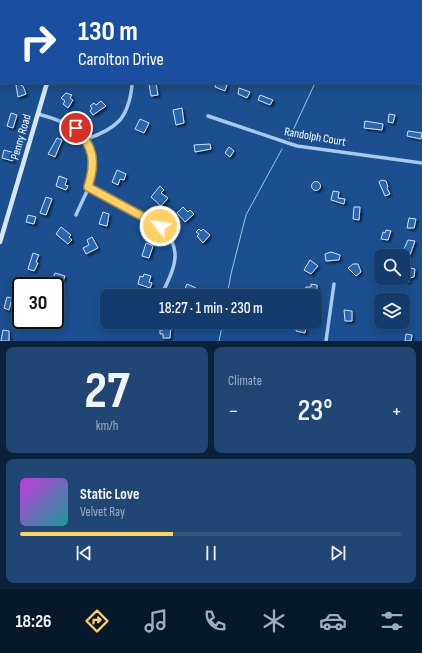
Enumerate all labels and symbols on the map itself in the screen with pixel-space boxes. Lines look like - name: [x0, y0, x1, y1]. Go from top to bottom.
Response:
- pin: [59, 111, 93, 145]
- street label: Penny Road: [7, 113, 35, 161]
- street label: Randolph Court: [283, 124, 347, 150]
- position arrow: [139, 205, 181, 247]
- speed limit sign: 30: [12, 277, 64, 329]

